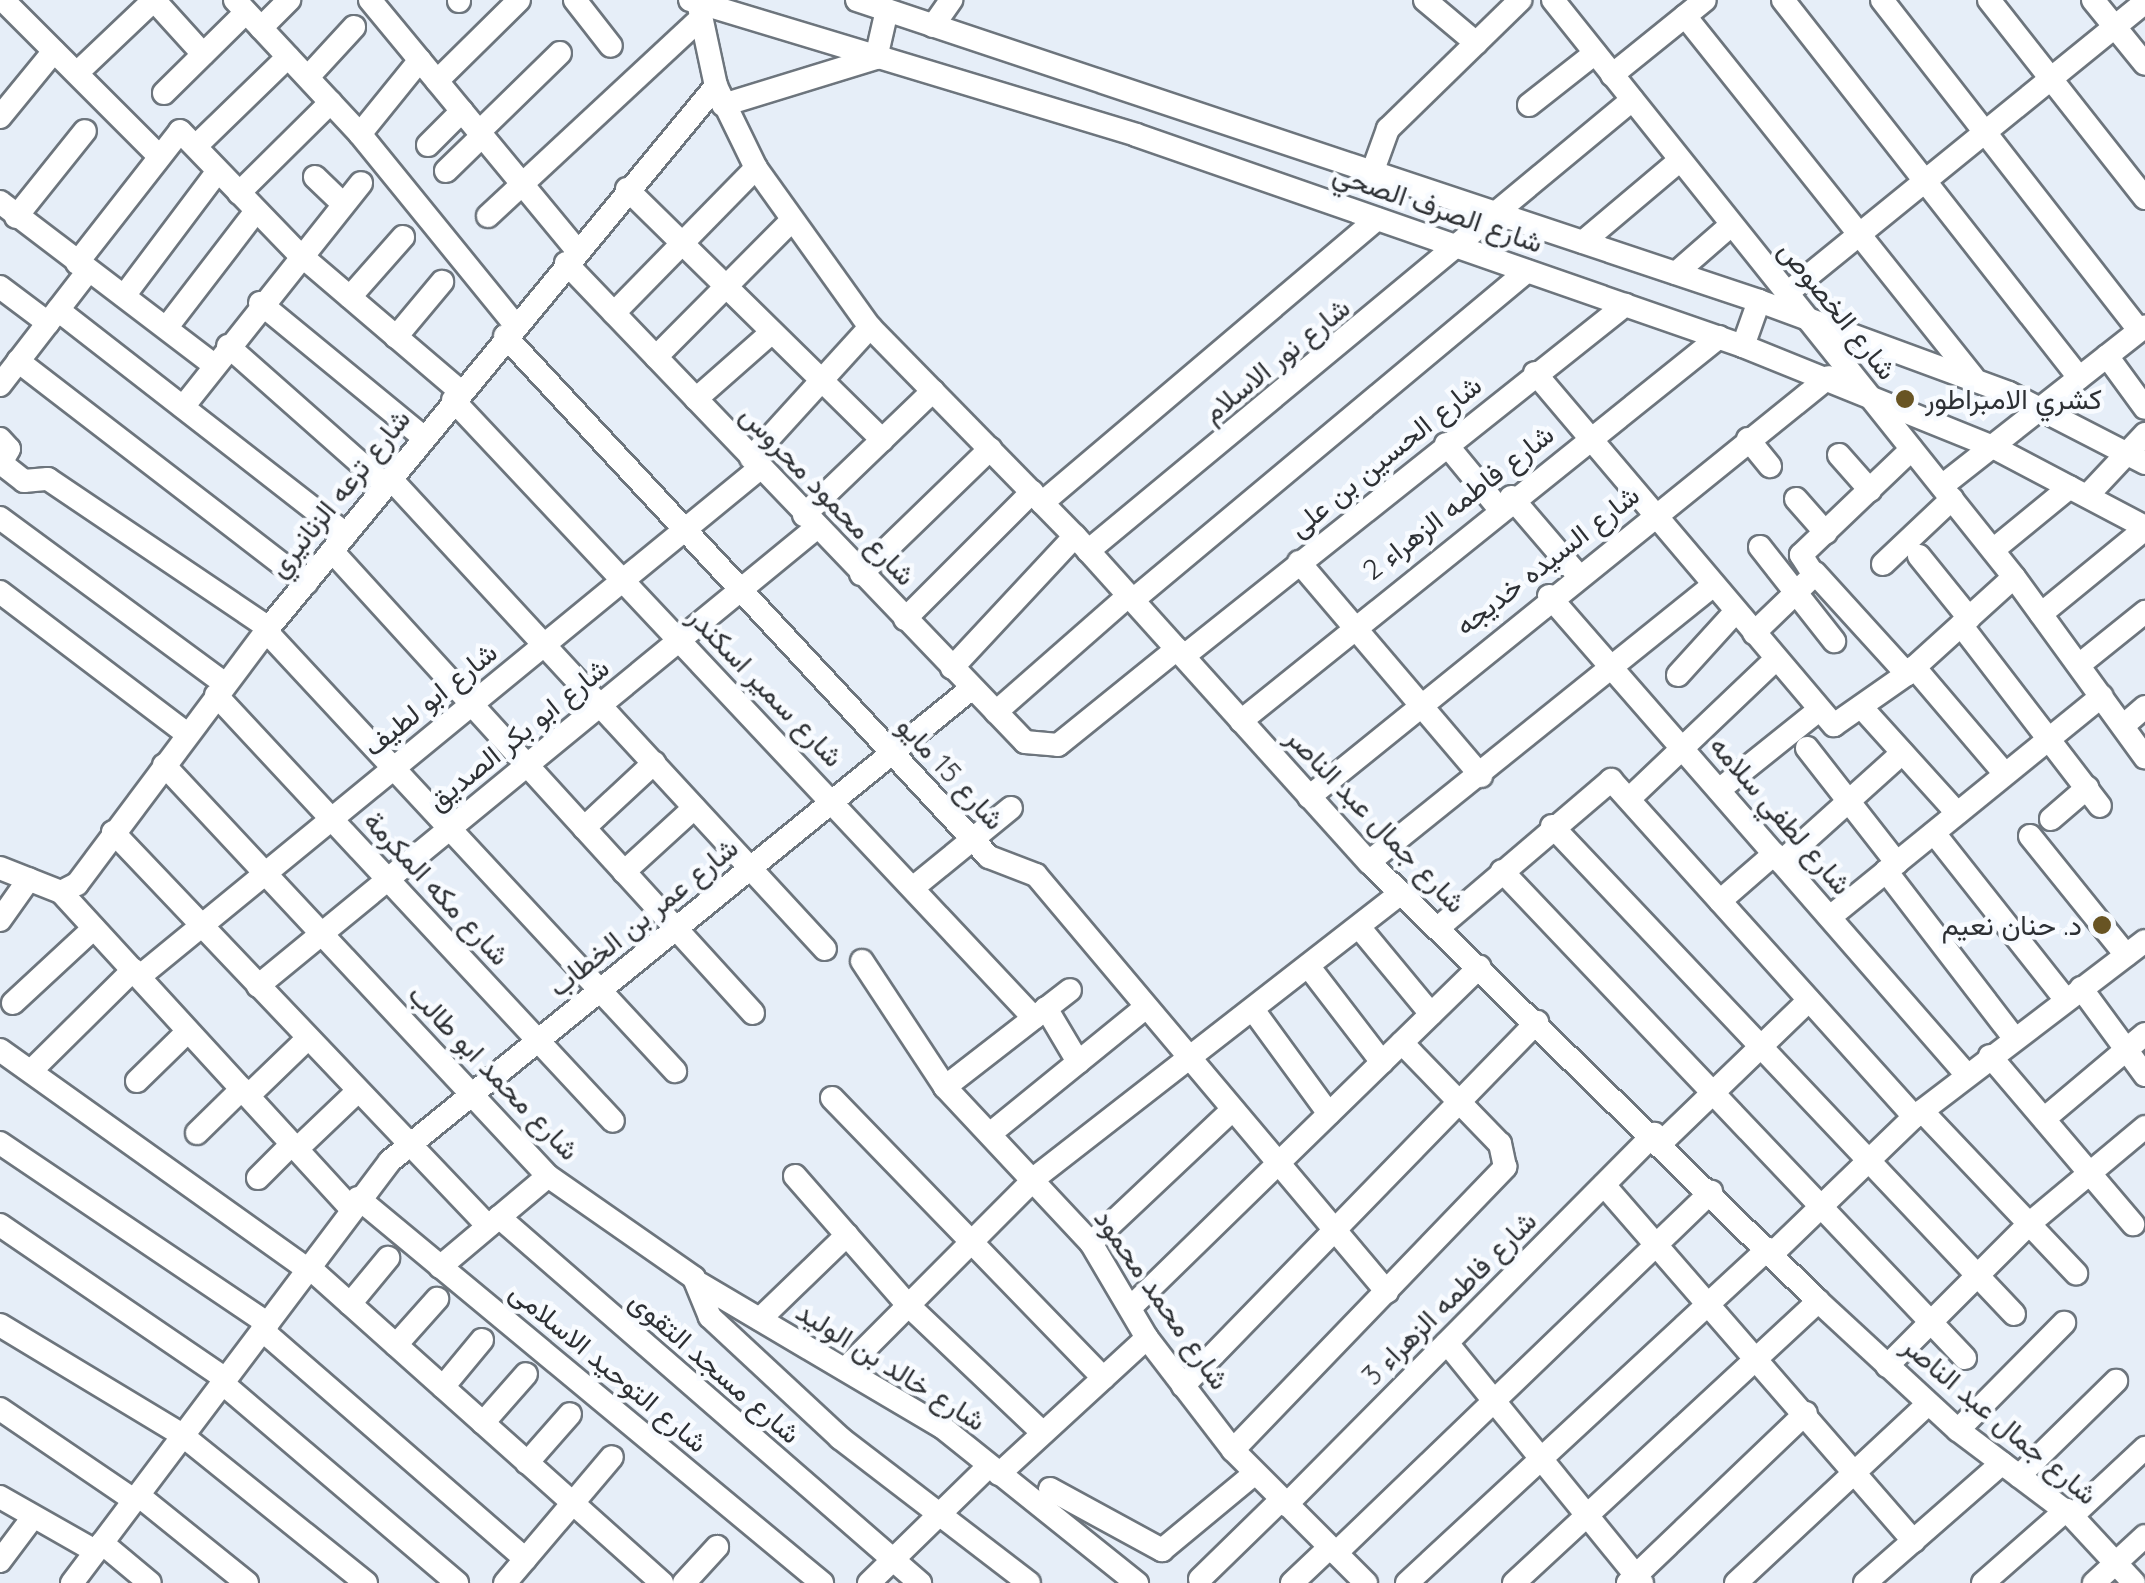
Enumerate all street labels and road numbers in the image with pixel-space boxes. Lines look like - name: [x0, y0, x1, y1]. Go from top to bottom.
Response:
- street label: شارع الصرف الصحي: [1329, 156, 1547, 260]
- street label: شارع الخصوص: [1772, 234, 1904, 386]
- street label: شارع نور الاسلام: [1196, 290, 1356, 430]
- street label: شارع الحسين بن على: [1282, 368, 1488, 544]
- street label: شارع محمود محروس: [733, 398, 923, 592]
- street label: شارع ترعه الزنانيري: [261, 402, 417, 584]
- street label: شارع فاطمه الزهراء 2: [1356, 417, 1560, 587]
- street label: شارع السيده خديجه: [1448, 478, 1646, 642]
- street label: شارع سمير اسكندر: [682, 600, 850, 774]
- street label: شارع ابو لطيف: [356, 635, 504, 763]
- street label: شارع ابو بكر الصديق: [421, 651, 615, 817]
- street label: شارع 15 مايو: [890, 710, 1012, 836]
- street label: شارع جمال عبد الناصر: [1279, 721, 1473, 919]
- street label: شارع لطفي سلامه: [1703, 729, 1859, 901]
- street label: شارع مكه المكرمة: [357, 804, 517, 972]
- street label: شارع عمر بن الخطاب: [542, 830, 744, 1004]
- street label: شارع محمد ابو طالب: [402, 977, 586, 1167]
- street label: شارع محمد محمود: [1087, 1202, 1237, 1396]
- street label: شارع فاطمه الزهراء 3: [1355, 1204, 1543, 1392]
- street label: شارع التوحيد الاسلامى: [503, 1275, 715, 1459]
- street label: شارع مسجد التقوى: [623, 1284, 807, 1450]
- street label: شارع خالد بن الوليد: [790, 1294, 992, 1438]
- street label: شارع جمال عبد الناصر: [1896, 1329, 2104, 1511]

